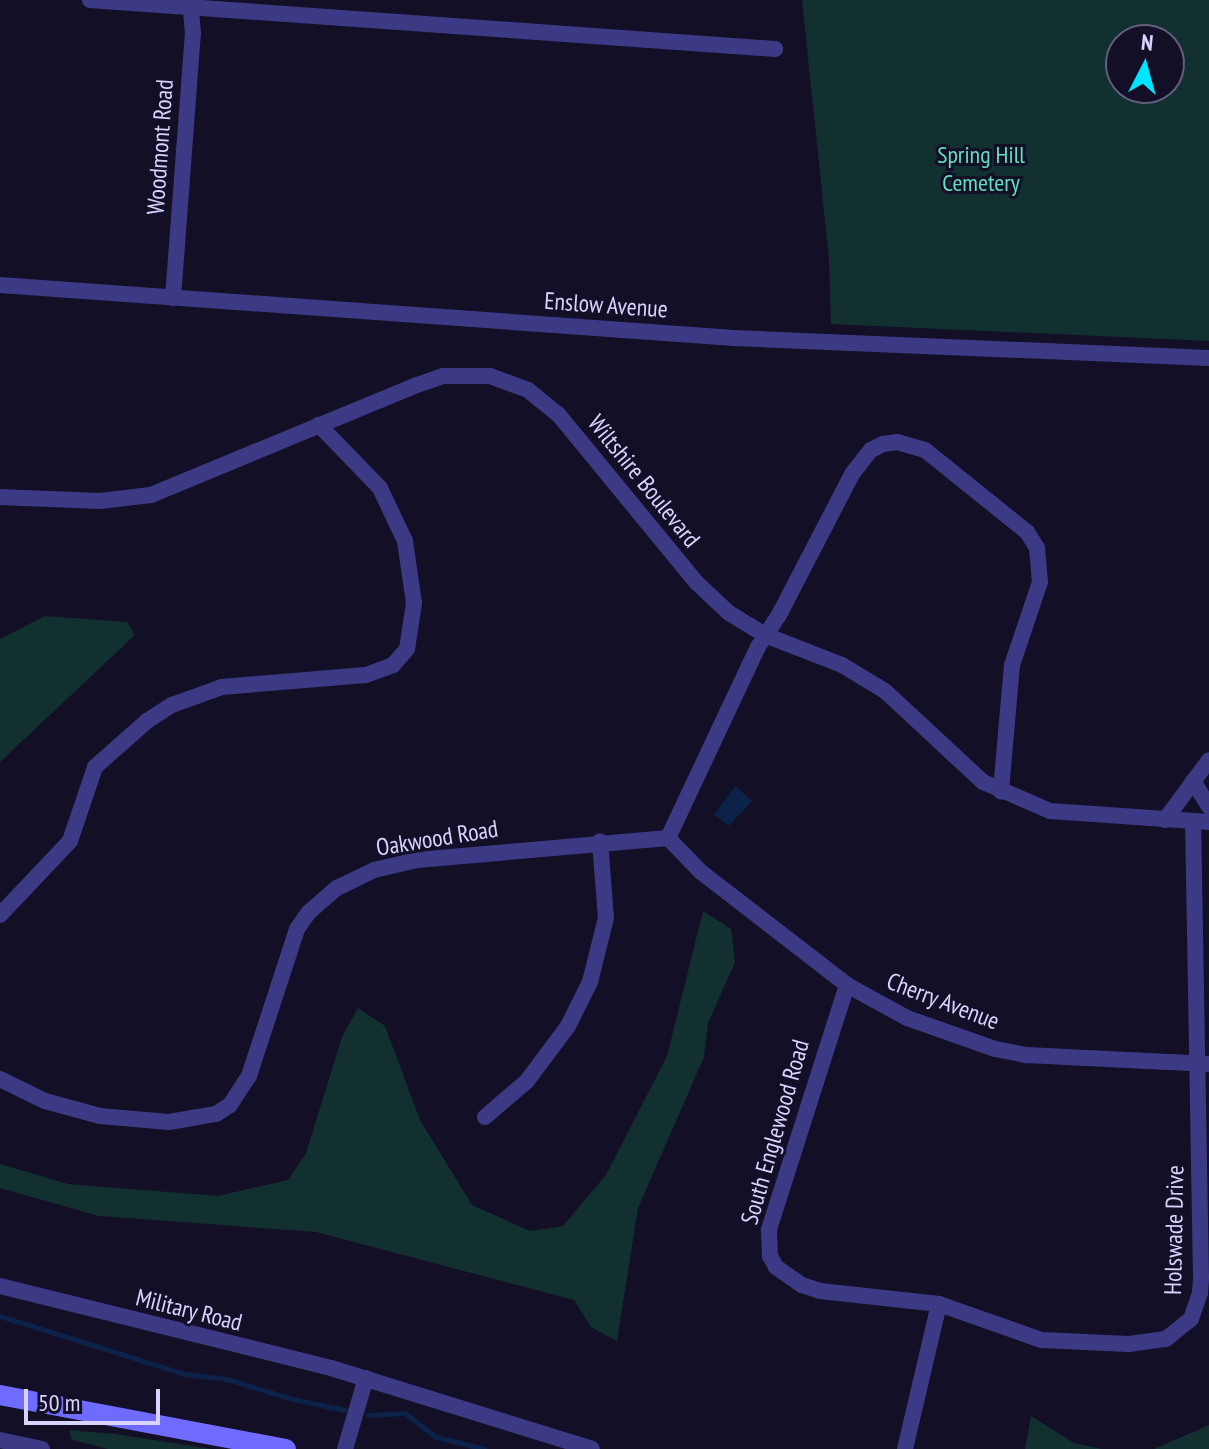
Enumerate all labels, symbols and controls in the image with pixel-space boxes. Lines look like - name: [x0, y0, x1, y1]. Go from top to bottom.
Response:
- north arrow: [1105, 24, 1185, 104]
- text: N: [1140, 28, 1155, 57]
- street label: Woodmont Road: [141, 78, 179, 216]
- park label: Spring Hill Cemetery: [937, 141, 1025, 197]
- street label: Enslow Avenue: [543, 286, 669, 324]
- street label: Wiltshire Boulevard: [582, 409, 706, 553]
- street label: Oakwood Road: [374, 814, 500, 862]
- street label: Cherry Avenue: [882, 966, 1004, 1036]
- street label: South Englewood Road: [735, 1036, 815, 1228]
- street label: Holswade Drive: [1158, 1165, 1190, 1295]
- street label: Military Road: [133, 1283, 245, 1337]
- scale bar: [28, 1373, 164, 1423]
- text: 50 m: [38, 1387, 80, 1418]

